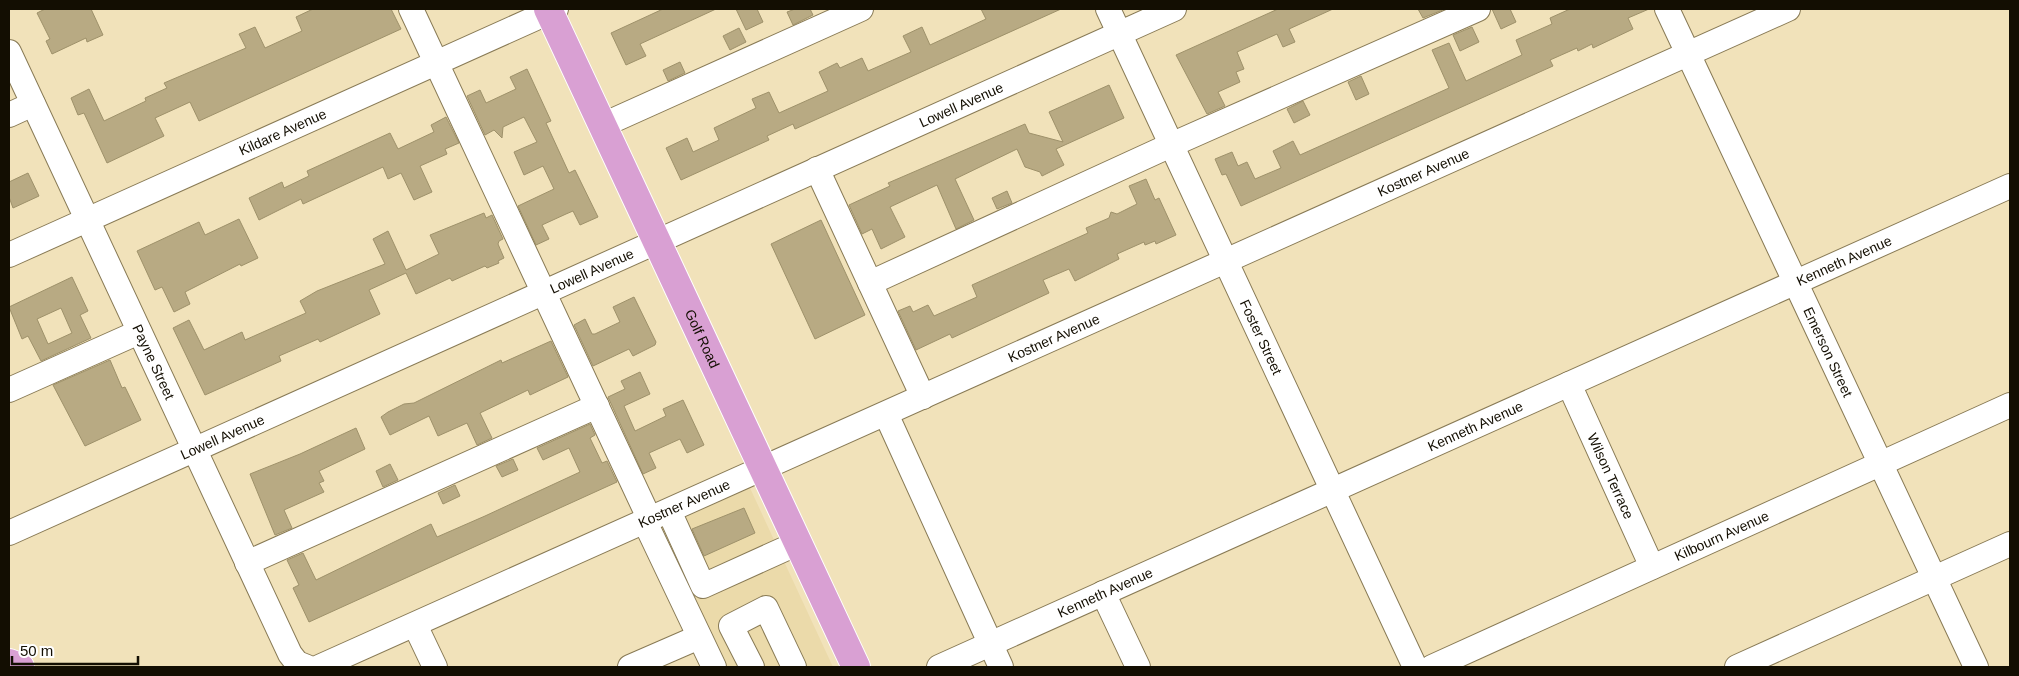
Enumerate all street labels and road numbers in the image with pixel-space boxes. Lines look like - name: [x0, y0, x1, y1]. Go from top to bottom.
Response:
- street label: Lowell Avenue: [917, 79, 1006, 131]
- street label: Kildare Avenue: [236, 105, 329, 159]
- street label: Kostner Avenue: [1375, 145, 1472, 200]
- street label: Kenneth Avenue: [1794, 232, 1894, 289]
- street label: Lowell Avenue: [547, 245, 636, 297]
- street label: Foster Street: [1237, 297, 1285, 377]
- street label: Emerson Street: [1800, 305, 1856, 400]
- street label: Golf Road: [682, 307, 723, 371]
- street label: Kostner Avenue: [1005, 310, 1102, 365]
- street label: Payne Street: [129, 322, 178, 402]
- street label: Kenneth Avenue: [1425, 398, 1526, 454]
- street label: Lowell Avenue: [178, 411, 267, 463]
- street label: Wilson Terrace: [1584, 431, 1637, 522]
- street label: Kostner Avenue: [636, 476, 733, 531]
- street label: Kilbourn Avenue: [1672, 507, 1772, 564]
- street label: Kenneth Avenue: [1055, 564, 1155, 621]

